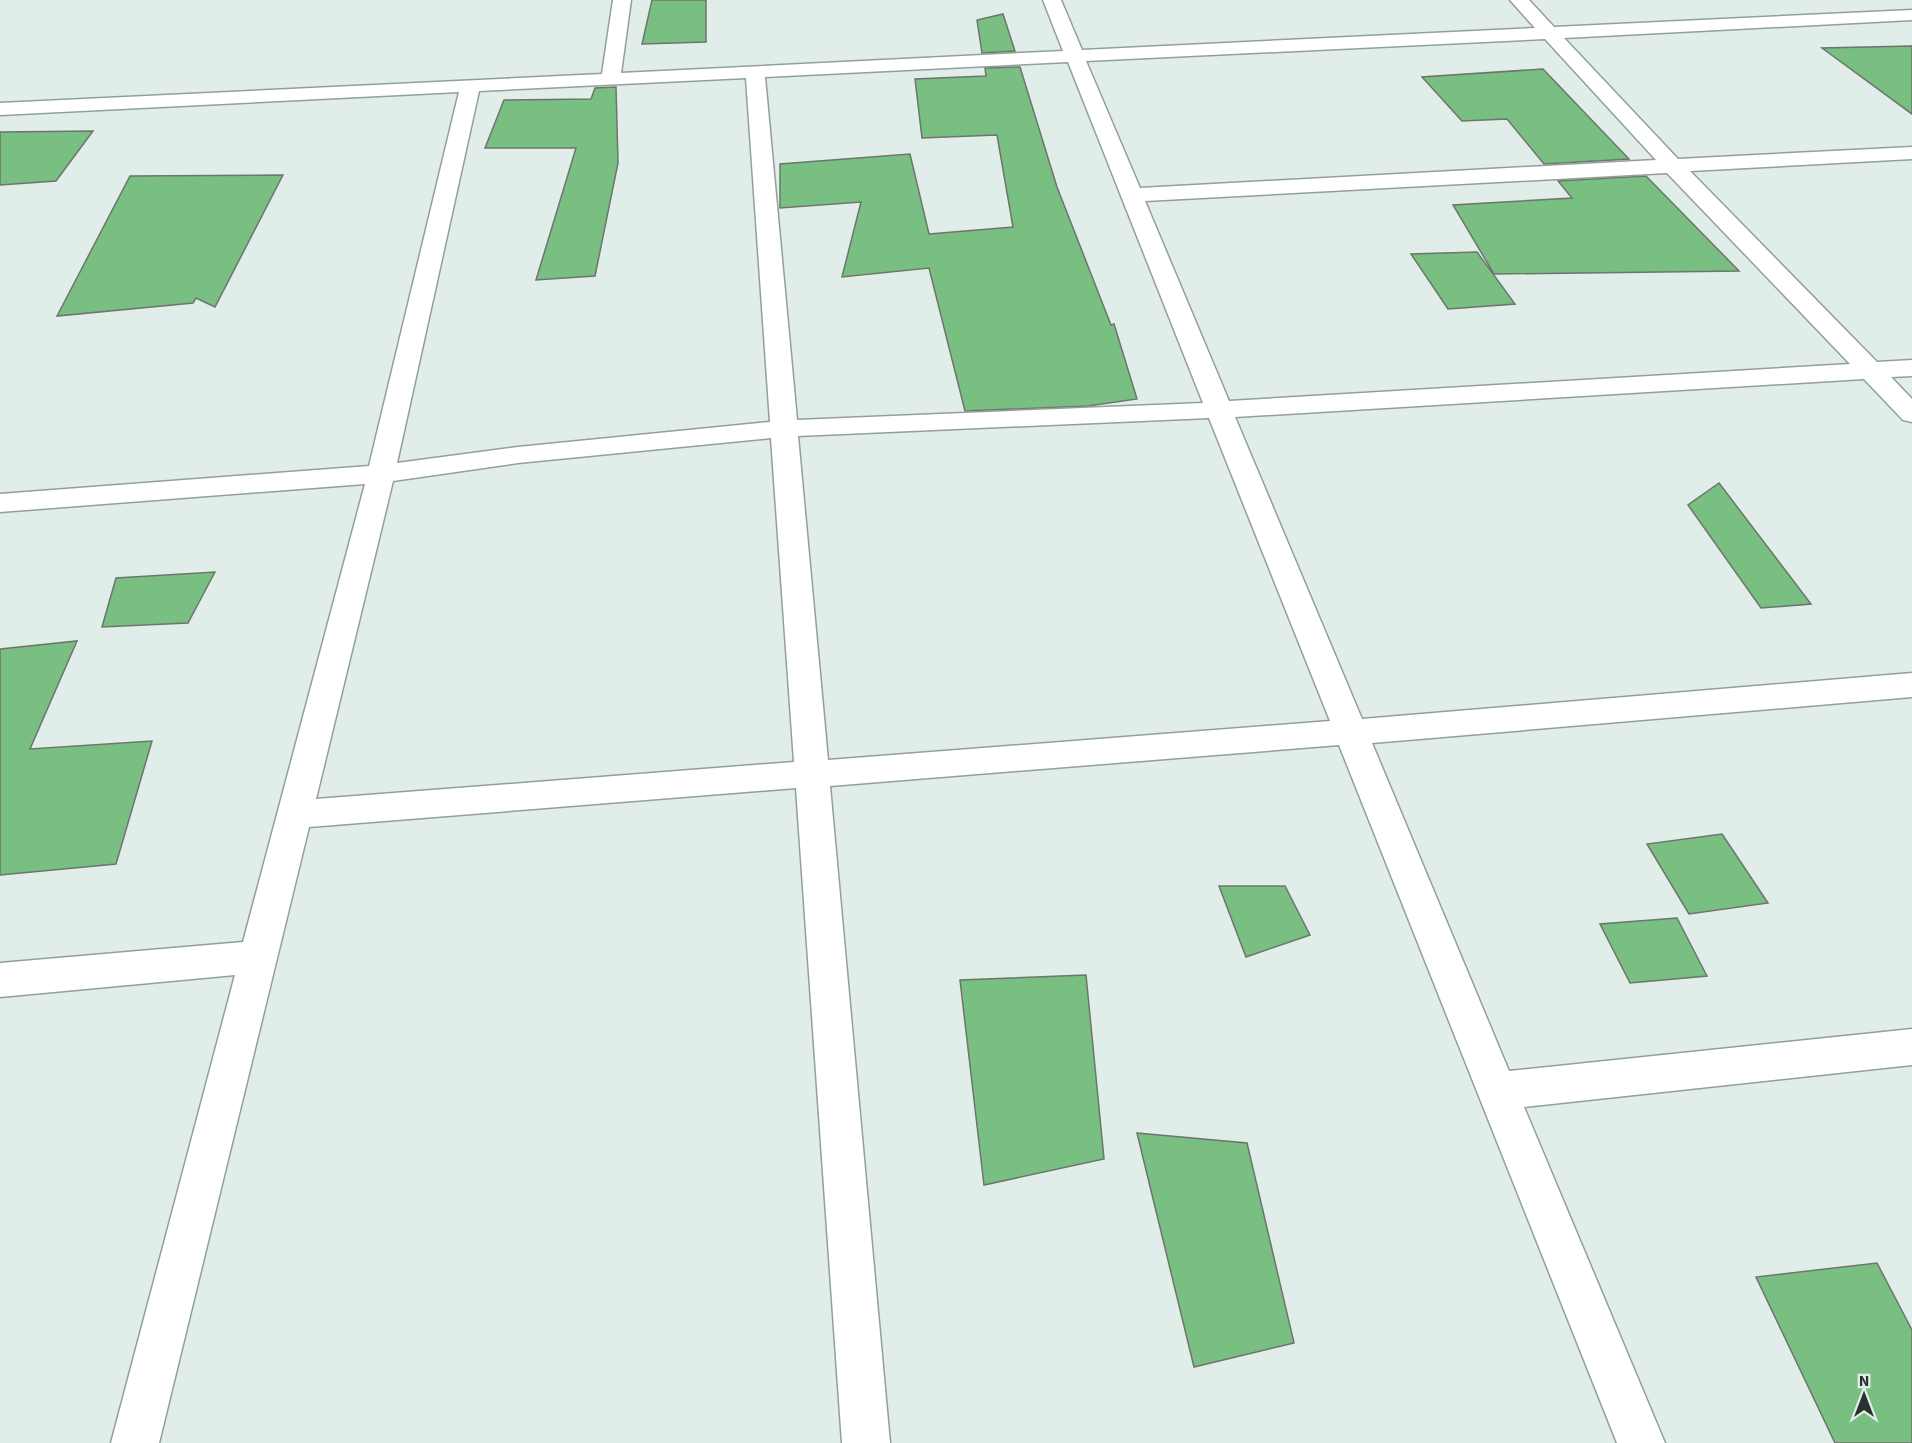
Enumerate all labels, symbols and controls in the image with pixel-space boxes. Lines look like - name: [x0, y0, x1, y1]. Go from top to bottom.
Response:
- north arrow: [1834, 1365, 1894, 1425]
- text: N: [1859, 1370, 1869, 1392]

